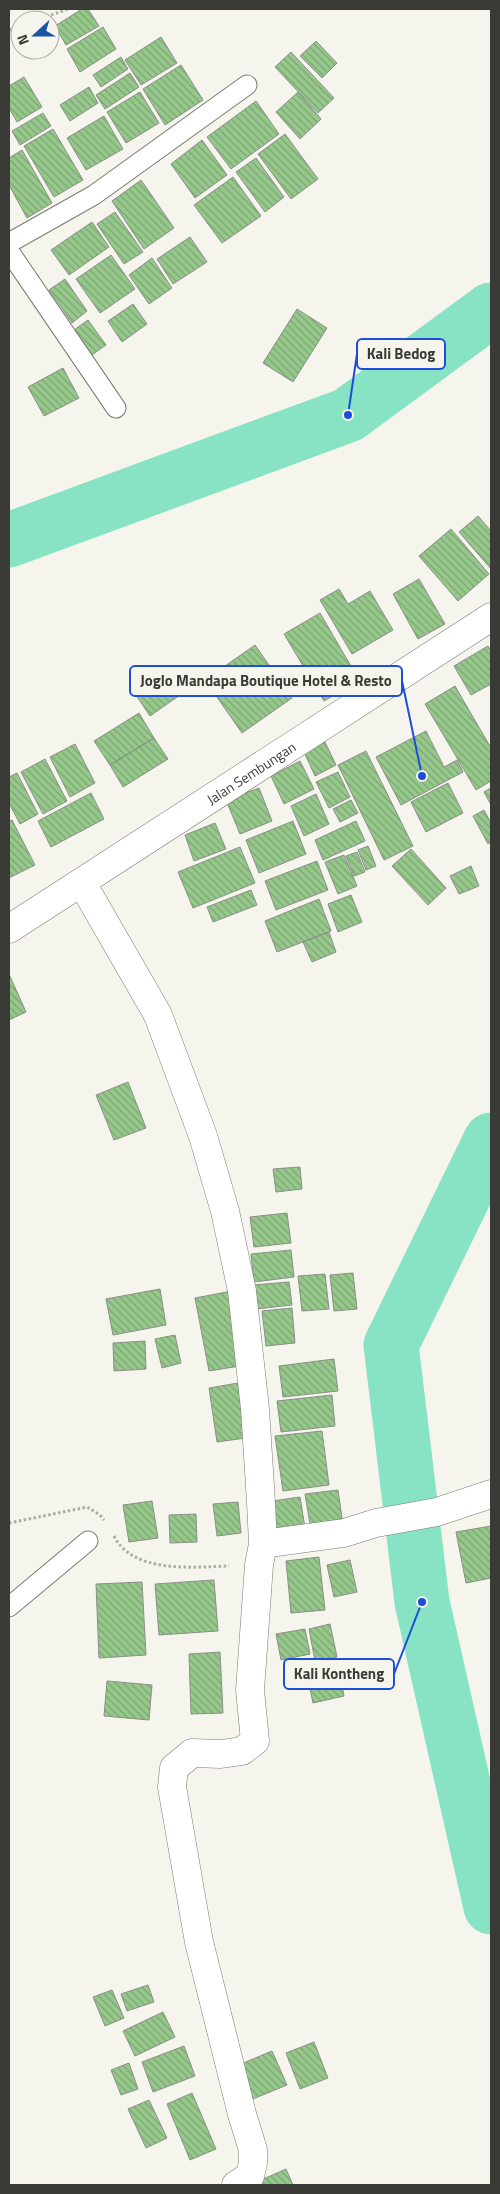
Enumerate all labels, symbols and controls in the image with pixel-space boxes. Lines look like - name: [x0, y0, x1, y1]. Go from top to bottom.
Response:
- north arrow: [10, 10, 60, 60]
- text: N: [11, 32, 34, 48]
- callout: Kali Bedog: [357, 339, 445, 369]
- text: Kali Bedog: [367, 342, 435, 365]
- callout: Joglo Mandapa Boutique Hotel & Resto: [130, 666, 402, 696]
- text: Joglo Mandapa Boutique Hotel & Resto: [140, 669, 392, 692]
- street label: Jalan Sembungan: [202, 736, 299, 809]
- callout: Kali Kontheng: [284, 1659, 394, 1689]
- text: Kali Kontheng: [294, 1662, 384, 1685]

